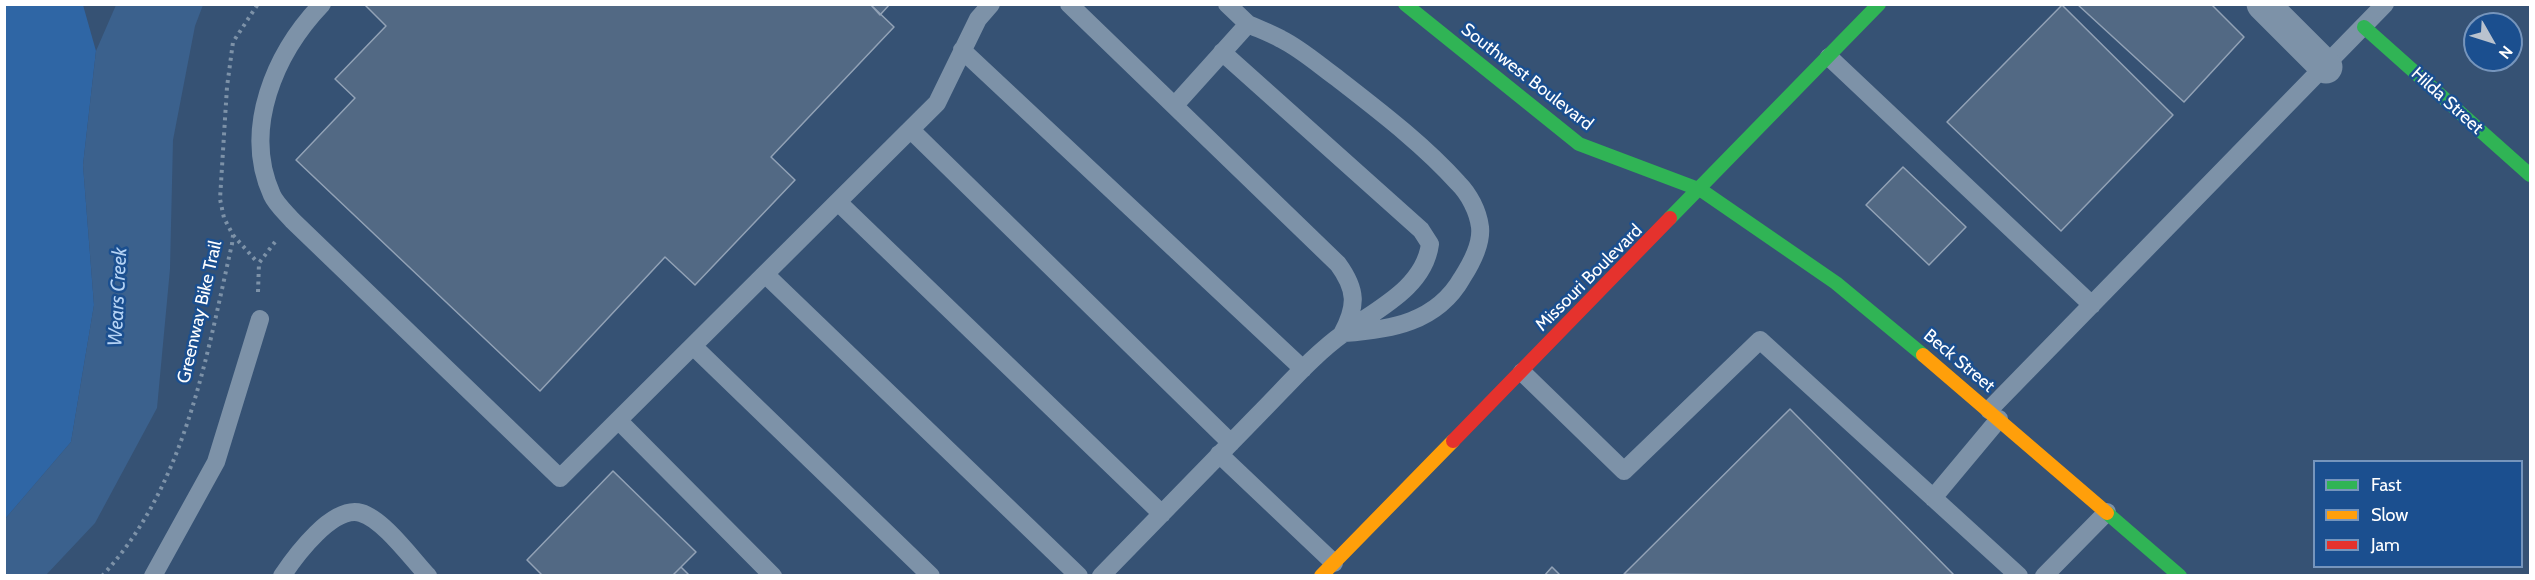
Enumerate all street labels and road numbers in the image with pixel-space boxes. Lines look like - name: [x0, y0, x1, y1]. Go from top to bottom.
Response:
- street label: Southwest Boulevard: [1457, 19, 1597, 135]
- street label: Hilda Street: [2407, 63, 2487, 139]
- street label: Missouri Boulevard: [1531, 220, 1647, 336]
- street label: Greenway Bike Trail: [173, 239, 227, 385]
- street label: Beck Street: [1919, 325, 1999, 397]

